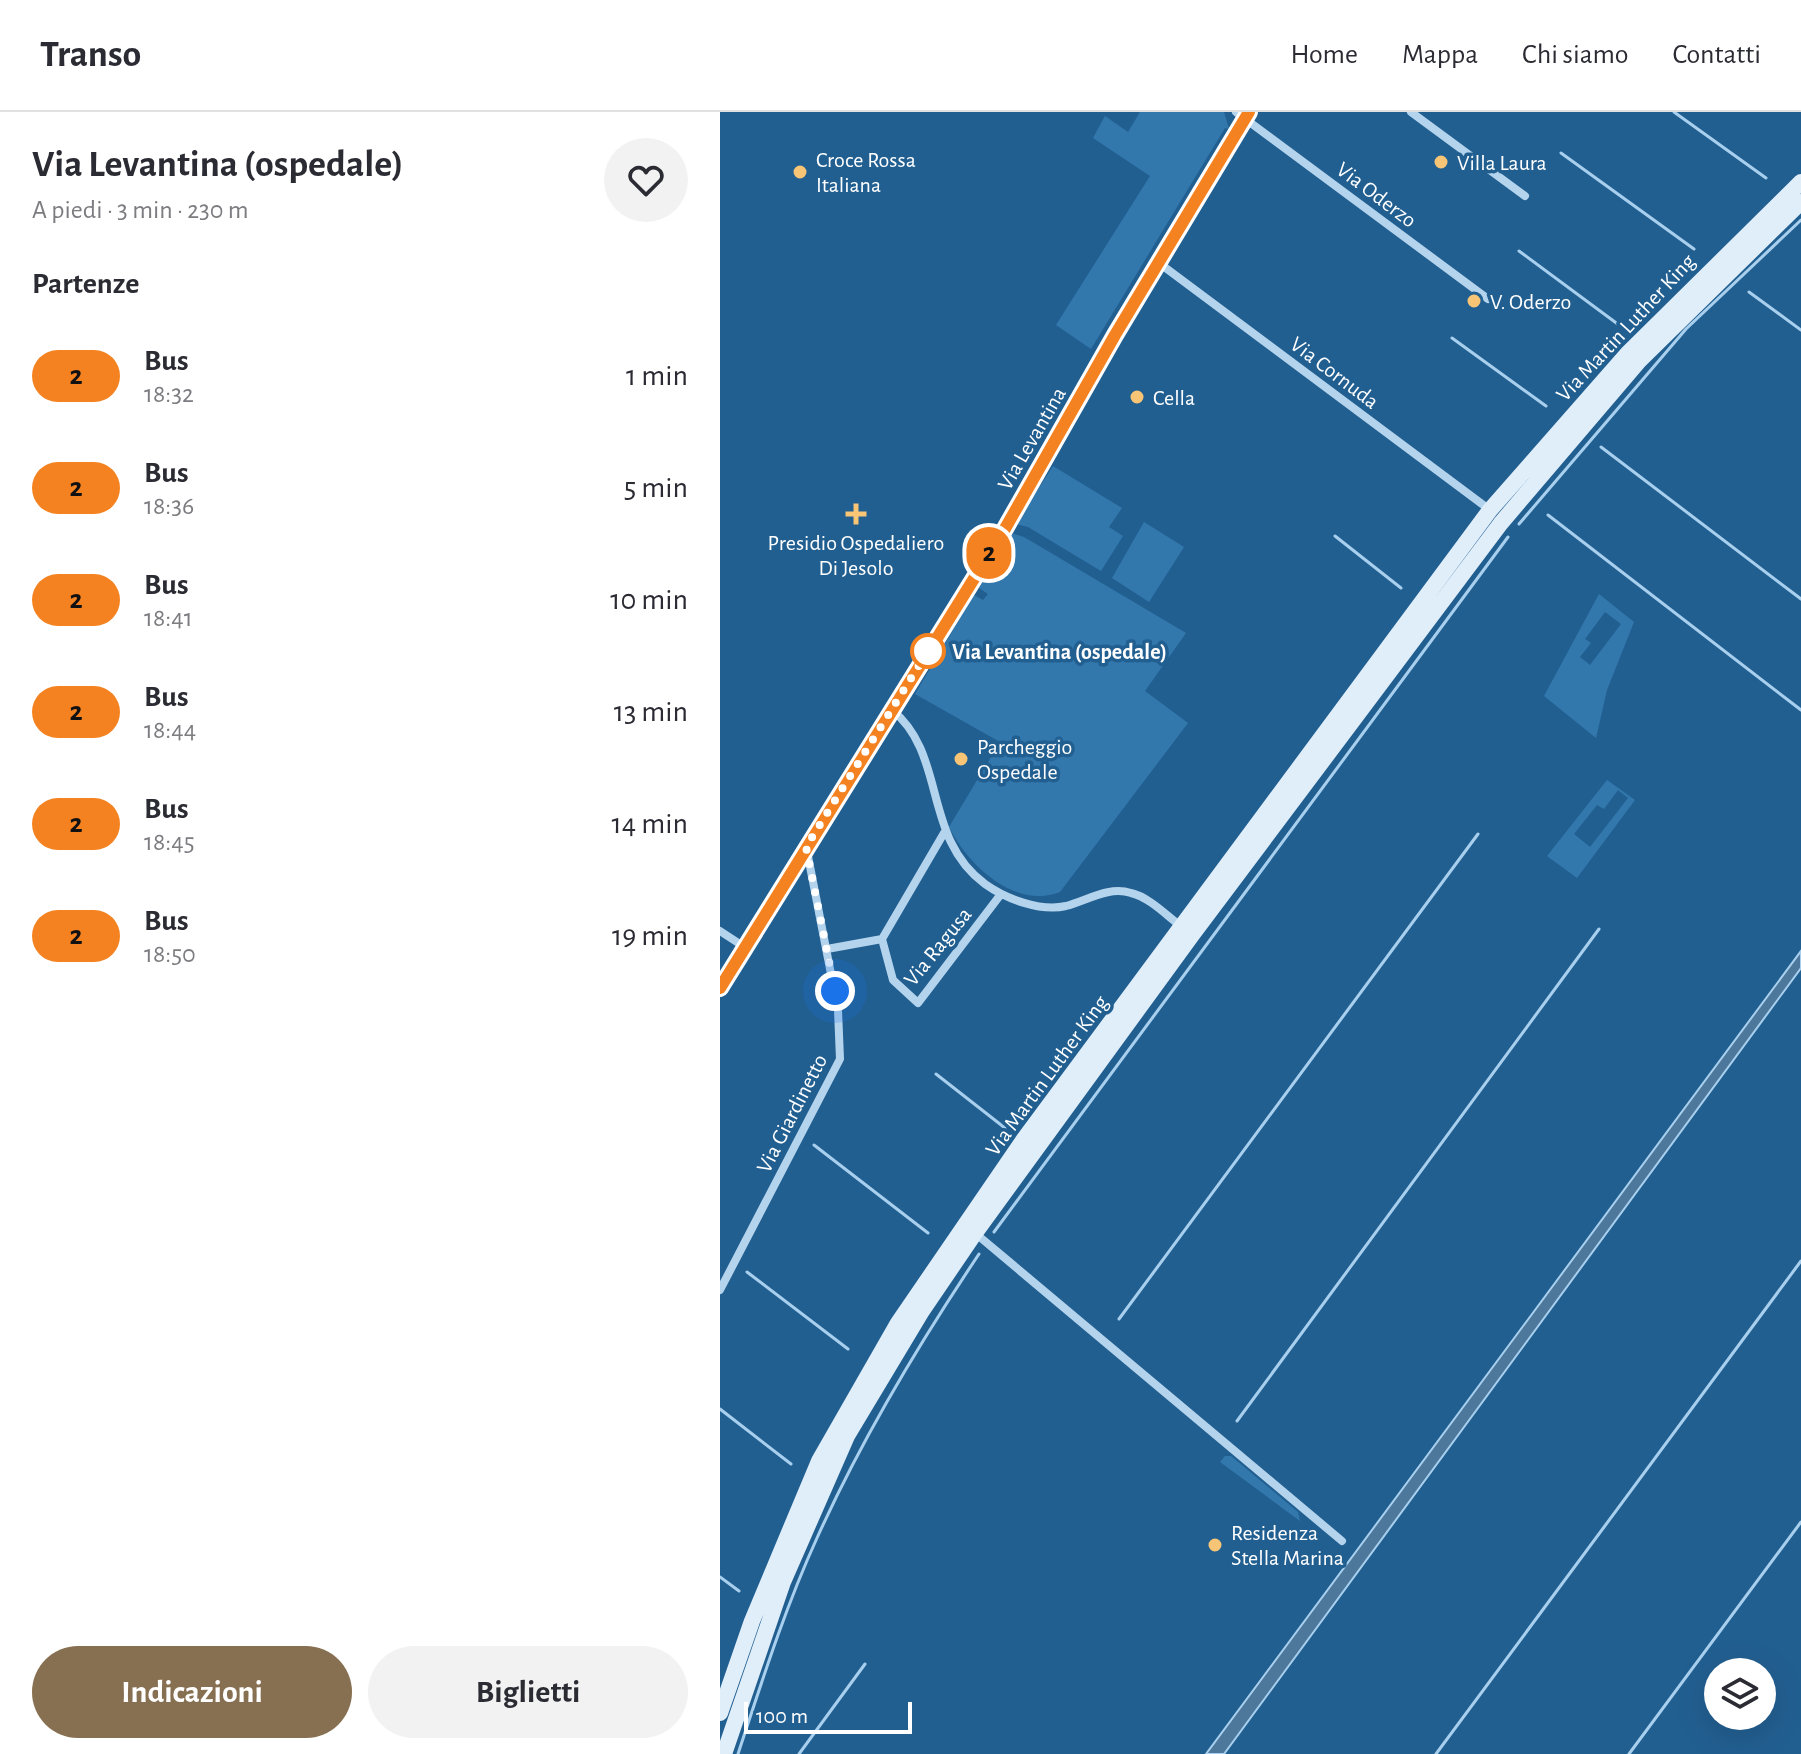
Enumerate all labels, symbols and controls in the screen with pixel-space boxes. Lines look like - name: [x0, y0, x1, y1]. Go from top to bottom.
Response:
- text: Transo: [40, 36, 141, 74]
- text: Home: [1291, 41, 1358, 69]
- text: Mappa: [1402, 41, 1478, 69]
- text: Chi siamo: [1522, 41, 1629, 69]
- text: Contatti: [1673, 41, 1761, 69]
- button: heart: [604, 138, 688, 222]
- text: Via Levantina (ospedale): [32, 146, 404, 184]
- place label: Croce Rossa Italiana: [816, 149, 916, 196]
- place label: Villa Laura: [1457, 152, 1547, 174]
- marker: Villa Laura: [1432, 153, 1450, 171]
- street label: Via Oderzo: [1332, 158, 1420, 232]
- marker: Croce Rossa Italiana: [791, 163, 809, 181]
- text: A piedi · 3 min · 230 m: [32, 197, 249, 223]
- street label: Via Martin Luther King: [1552, 250, 1699, 405]
- text: Partenze: [32, 269, 139, 299]
- place label: V. Oderzo: [1490, 291, 1571, 313]
- marker: V. Oderzo: [1465, 292, 1483, 310]
- street label: Via Cornuda: [1286, 333, 1383, 413]
- text: Bus: [144, 346, 189, 376]
- text: 1 min: [626, 361, 688, 391]
- text: 2: [69, 362, 83, 390]
- text: 18:32: [144, 381, 194, 407]
- street label: Via Levantina: [994, 383, 1070, 494]
- place label: Cella: [1153, 387, 1195, 409]
- marker: Cella: [1128, 388, 1146, 406]
- text: Bus: [144, 458, 189, 488]
- text: 5 min: [624, 473, 688, 503]
- text: 2: [69, 474, 83, 502]
- text: 18:36: [144, 493, 194, 519]
- marker: Presidio Ospedaliero Di Jesolo: [845, 503, 867, 525]
- line badge: 2: [963, 527, 1015, 579]
- place label: Presidio Ospedaliero Di Jesolo: [768, 532, 944, 579]
- text: 2: [982, 539, 996, 567]
- text: Bus: [144, 570, 189, 600]
- text: 10 min: [610, 585, 688, 615]
- text: 2: [69, 586, 83, 614]
- text: 18:41: [144, 605, 193, 631]
- marker: Via Levantina (ospedale): [911, 634, 945, 668]
- place label: Via Levantina (ospedale): [952, 641, 1167, 663]
- text: Bus: [144, 682, 189, 712]
- text: 13 min: [614, 697, 688, 727]
- text: 2: [69, 698, 83, 726]
- text: 18:44: [144, 717, 196, 743]
- place label: Parcheggio Ospedale: [977, 736, 1072, 783]
- marker: Parcheggio Ospedale: [952, 750, 970, 768]
- text: Bus: [144, 794, 189, 824]
- text: 14 min: [612, 809, 688, 839]
- text: 2: [69, 810, 83, 838]
- text: 18:45: [144, 829, 195, 855]
- street label: Via Ragusa: [900, 903, 976, 990]
- text: Bus: [144, 906, 189, 936]
- text: 19 min: [612, 921, 688, 951]
- text: 2: [69, 922, 83, 950]
- text: 18:50: [144, 941, 196, 967]
- your location: [815, 971, 855, 1011]
- street label: Via Martin Luther King: [981, 991, 1112, 1160]
- street label: Via Giardinetto: [753, 1051, 831, 1176]
- place label: Residenza Stella Marina: [1231, 1522, 1344, 1569]
- marker: Residenza Stella Marina: [1206, 1536, 1224, 1554]
- button: Indicazioni: [32, 1646, 352, 1738]
- button: Biglietti: [368, 1646, 688, 1738]
- map controls: [1704, 1658, 1776, 1730]
- button: layers: [1704, 1658, 1776, 1730]
- scale bar: [744, 1698, 912, 1734]
- text: 100 m: [756, 1705, 808, 1727]

